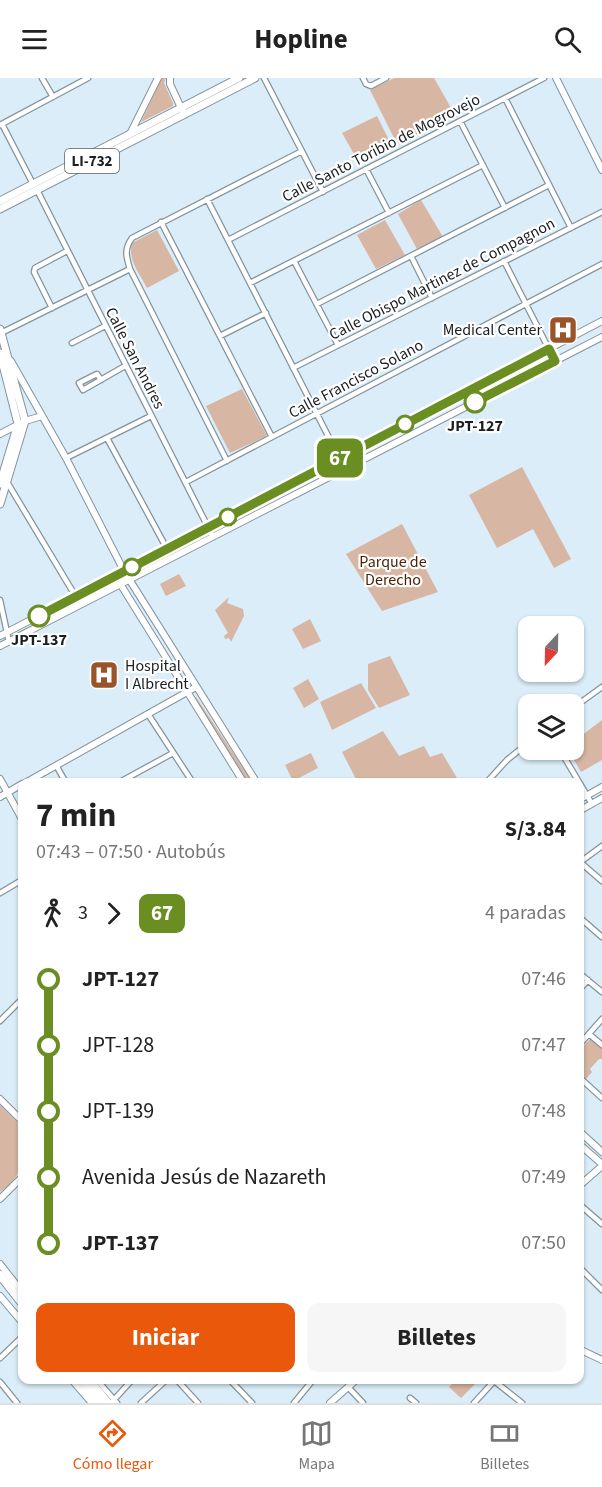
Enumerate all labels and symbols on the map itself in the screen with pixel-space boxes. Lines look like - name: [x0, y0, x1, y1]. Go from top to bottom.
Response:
- street label: Calle Santo Toribio de Mogrovejo: [278, 88, 484, 208]
- road number: LI-732: [65, 149, 119, 173]
- street label: Calle Obispo Martinez de Compagnon: [325, 212, 559, 346]
- street label: Calle San Andres: [100, 303, 170, 413]
- hospital icon: Medical Center: [547, 314, 579, 346]
- place label: Medical Center: [443, 319, 542, 341]
- street label: Calle Francisco Solano: [285, 334, 427, 424]
- marker: JPT-127: [464, 391, 486, 413]
- unlabelled marker: [396, 415, 414, 433]
- place label: JPT-127: [447, 415, 503, 437]
- line badge: 67: [313, 438, 367, 478]
- unlabelled marker: [219, 508, 237, 526]
- park label: Parque de Derecho: [359, 551, 427, 591]
- unlabelled marker: [123, 558, 141, 576]
- marker: JPT-137: [28, 605, 50, 627]
- north arrow: [518, 616, 584, 682]
- place label: JPT-137: [11, 629, 67, 651]
- place label: Hospital I Albrecht: [125, 655, 189, 695]
- hospital icon: Hospital I Albrecht: [88, 659, 120, 691]

